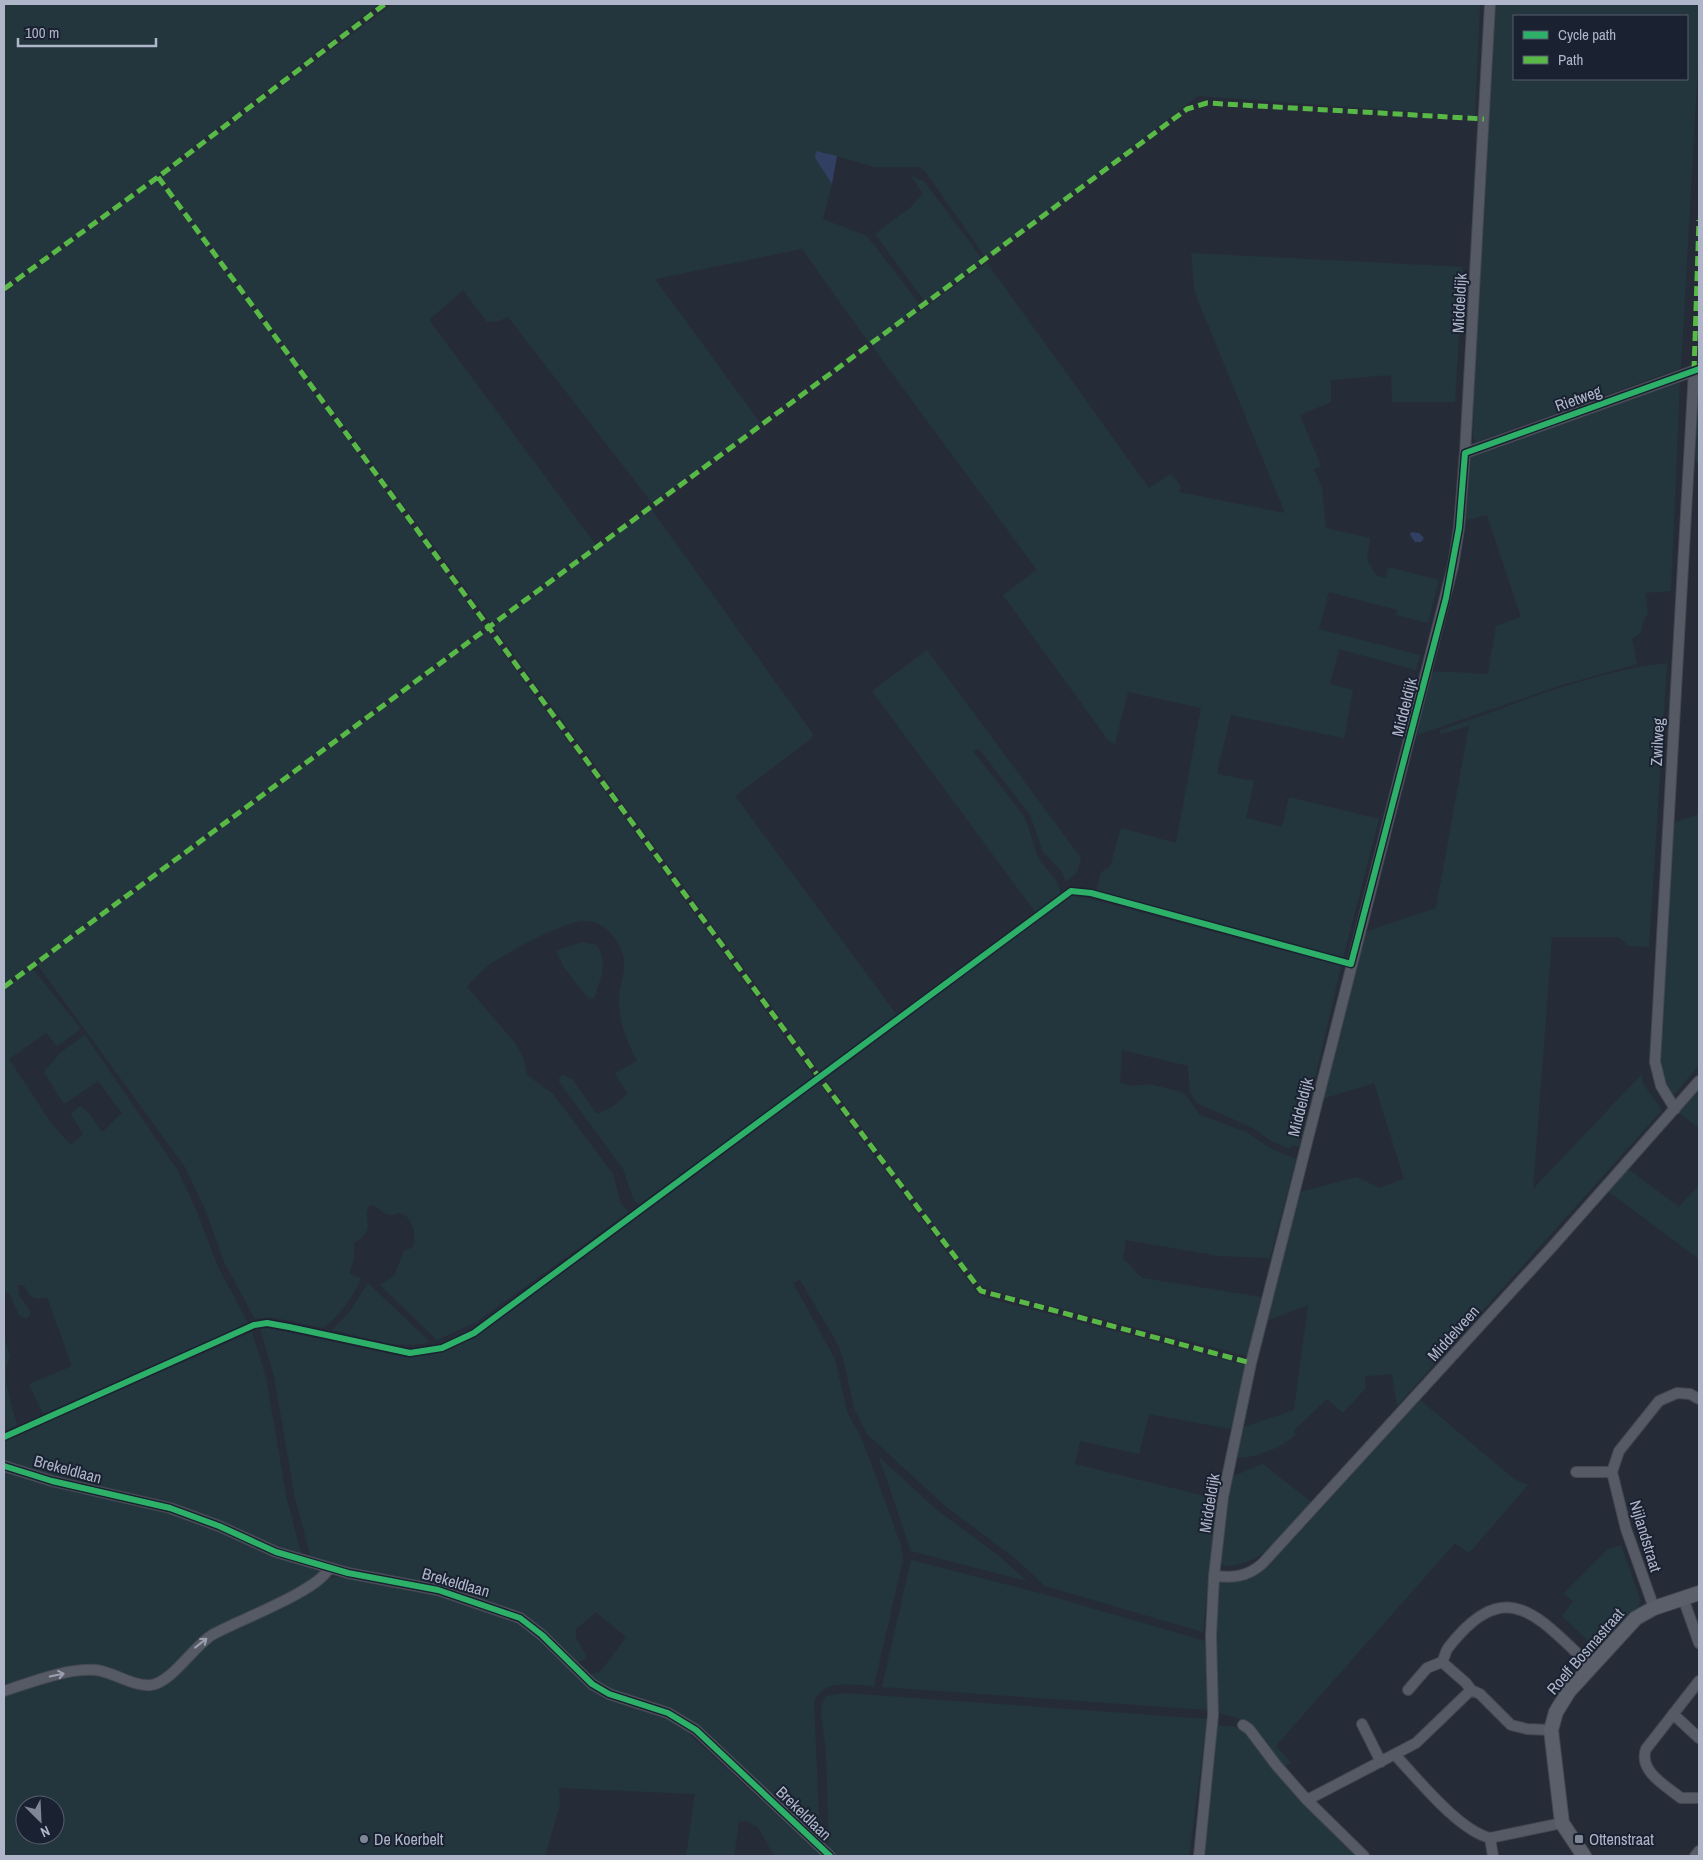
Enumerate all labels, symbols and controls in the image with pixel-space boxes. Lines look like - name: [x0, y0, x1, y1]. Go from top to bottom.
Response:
- scale bar: [18, 15, 155, 47]
- legend: [1513, 15, 1688, 80]
- text: 100 m: [25, 22, 59, 43]
- text: Cycle path: [1558, 24, 1616, 45]
- text: Path: [1558, 49, 1583, 70]
- street label: Middeldijk: [1446, 272, 1472, 333]
- street label: Rietweg: [1552, 379, 1605, 417]
- street label: Middeldijk: [1386, 675, 1422, 739]
- street label: Zwilweg: [1645, 717, 1669, 767]
- street label: Middeldijk: [1282, 1075, 1318, 1139]
- street label: Middelveen: [1422, 1300, 1484, 1366]
- street label: Brekeldlaan: [32, 1449, 104, 1489]
- street label: Middeldijk: [1193, 1471, 1225, 1534]
- street label: Nijlandstraat: [1625, 1498, 1667, 1575]
- street label: Brekeldlaan: [420, 1562, 492, 1602]
- street label: Roelf Bosmastraat: [1541, 1603, 1629, 1699]
- one-way arrow: [194, 1638, 207, 1649]
- one-way arrow: [49, 1670, 65, 1680]
- street label: Brekeldlaan: [771, 1781, 837, 1845]
- north arrow: [15, 1795, 65, 1845]
- text: N: [38, 1822, 53, 1842]
- place label: De Koerbelt: [374, 1828, 444, 1850]
- place label: Ottenstraat: [1589, 1828, 1654, 1850]
- marker: De Koerbelt: [358, 1833, 370, 1845]
- marker: Ottenstraat: [1573, 1833, 1585, 1845]

